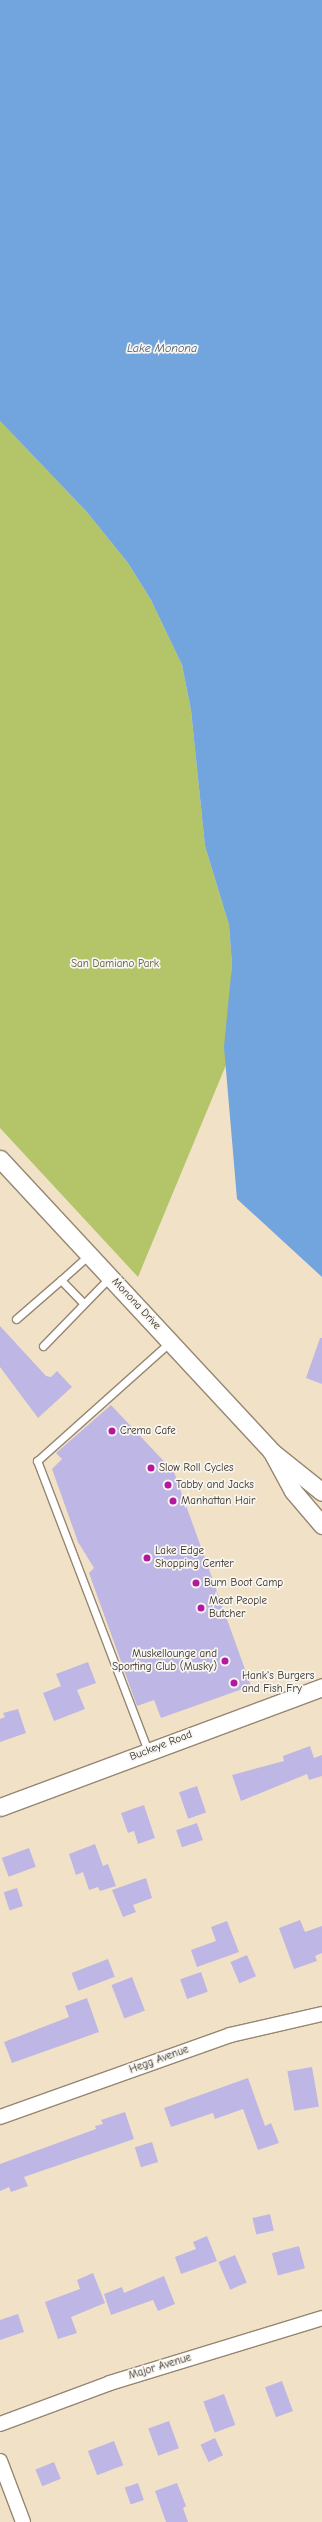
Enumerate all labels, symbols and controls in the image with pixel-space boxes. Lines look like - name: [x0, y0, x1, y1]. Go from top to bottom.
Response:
- water label: Lake Monona: [127, 342, 197, 356]
- park label: San Damiano Park: [71, 957, 159, 971]
- street label: Monona Drive: [109, 1275, 163, 1333]
- place label: Crema Cafe: [120, 1424, 176, 1438]
- marker: Crema Cafe: [107, 1426, 117, 1436]
- place label: Slow Roll Cycles: [159, 1461, 234, 1475]
- marker: Slow Roll Cycles: [146, 1463, 156, 1473]
- place label: Tabby and Jacks: [176, 1478, 254, 1492]
- marker: Tabby and Jacks: [163, 1480, 173, 1490]
- place label: Manhattan Hair: [181, 1494, 255, 1508]
- marker: Manhattan Hair: [168, 1496, 178, 1506]
- place label: Lake Edge Shopping Center: [155, 1545, 234, 1571]
- marker: Lake Edge Shopping Center: [142, 1553, 152, 1563]
- place label: Burn Boot Camp: [204, 1576, 283, 1590]
- marker: Burn Boot Camp: [191, 1578, 201, 1588]
- place label: Meat People Butcher: [209, 1595, 267, 1621]
- marker: Meat People Butcher: [196, 1603, 206, 1613]
- place label: Muskellounge and Sporting Club (Musky): [112, 1648, 217, 1674]
- marker: Muskellounge and Sporting Club (Musky): [220, 1656, 230, 1666]
- place label: Hank's Burgers and Fish Fry: [242, 1670, 314, 1696]
- marker: Hank's Burgers and Fish Fry: [229, 1678, 239, 1688]
- street label: Buckeye Road: [128, 1728, 194, 1764]
- street label: Hegg Avenue: [127, 2043, 191, 2077]
- street label: Major Avenue: [127, 2351, 193, 2383]

